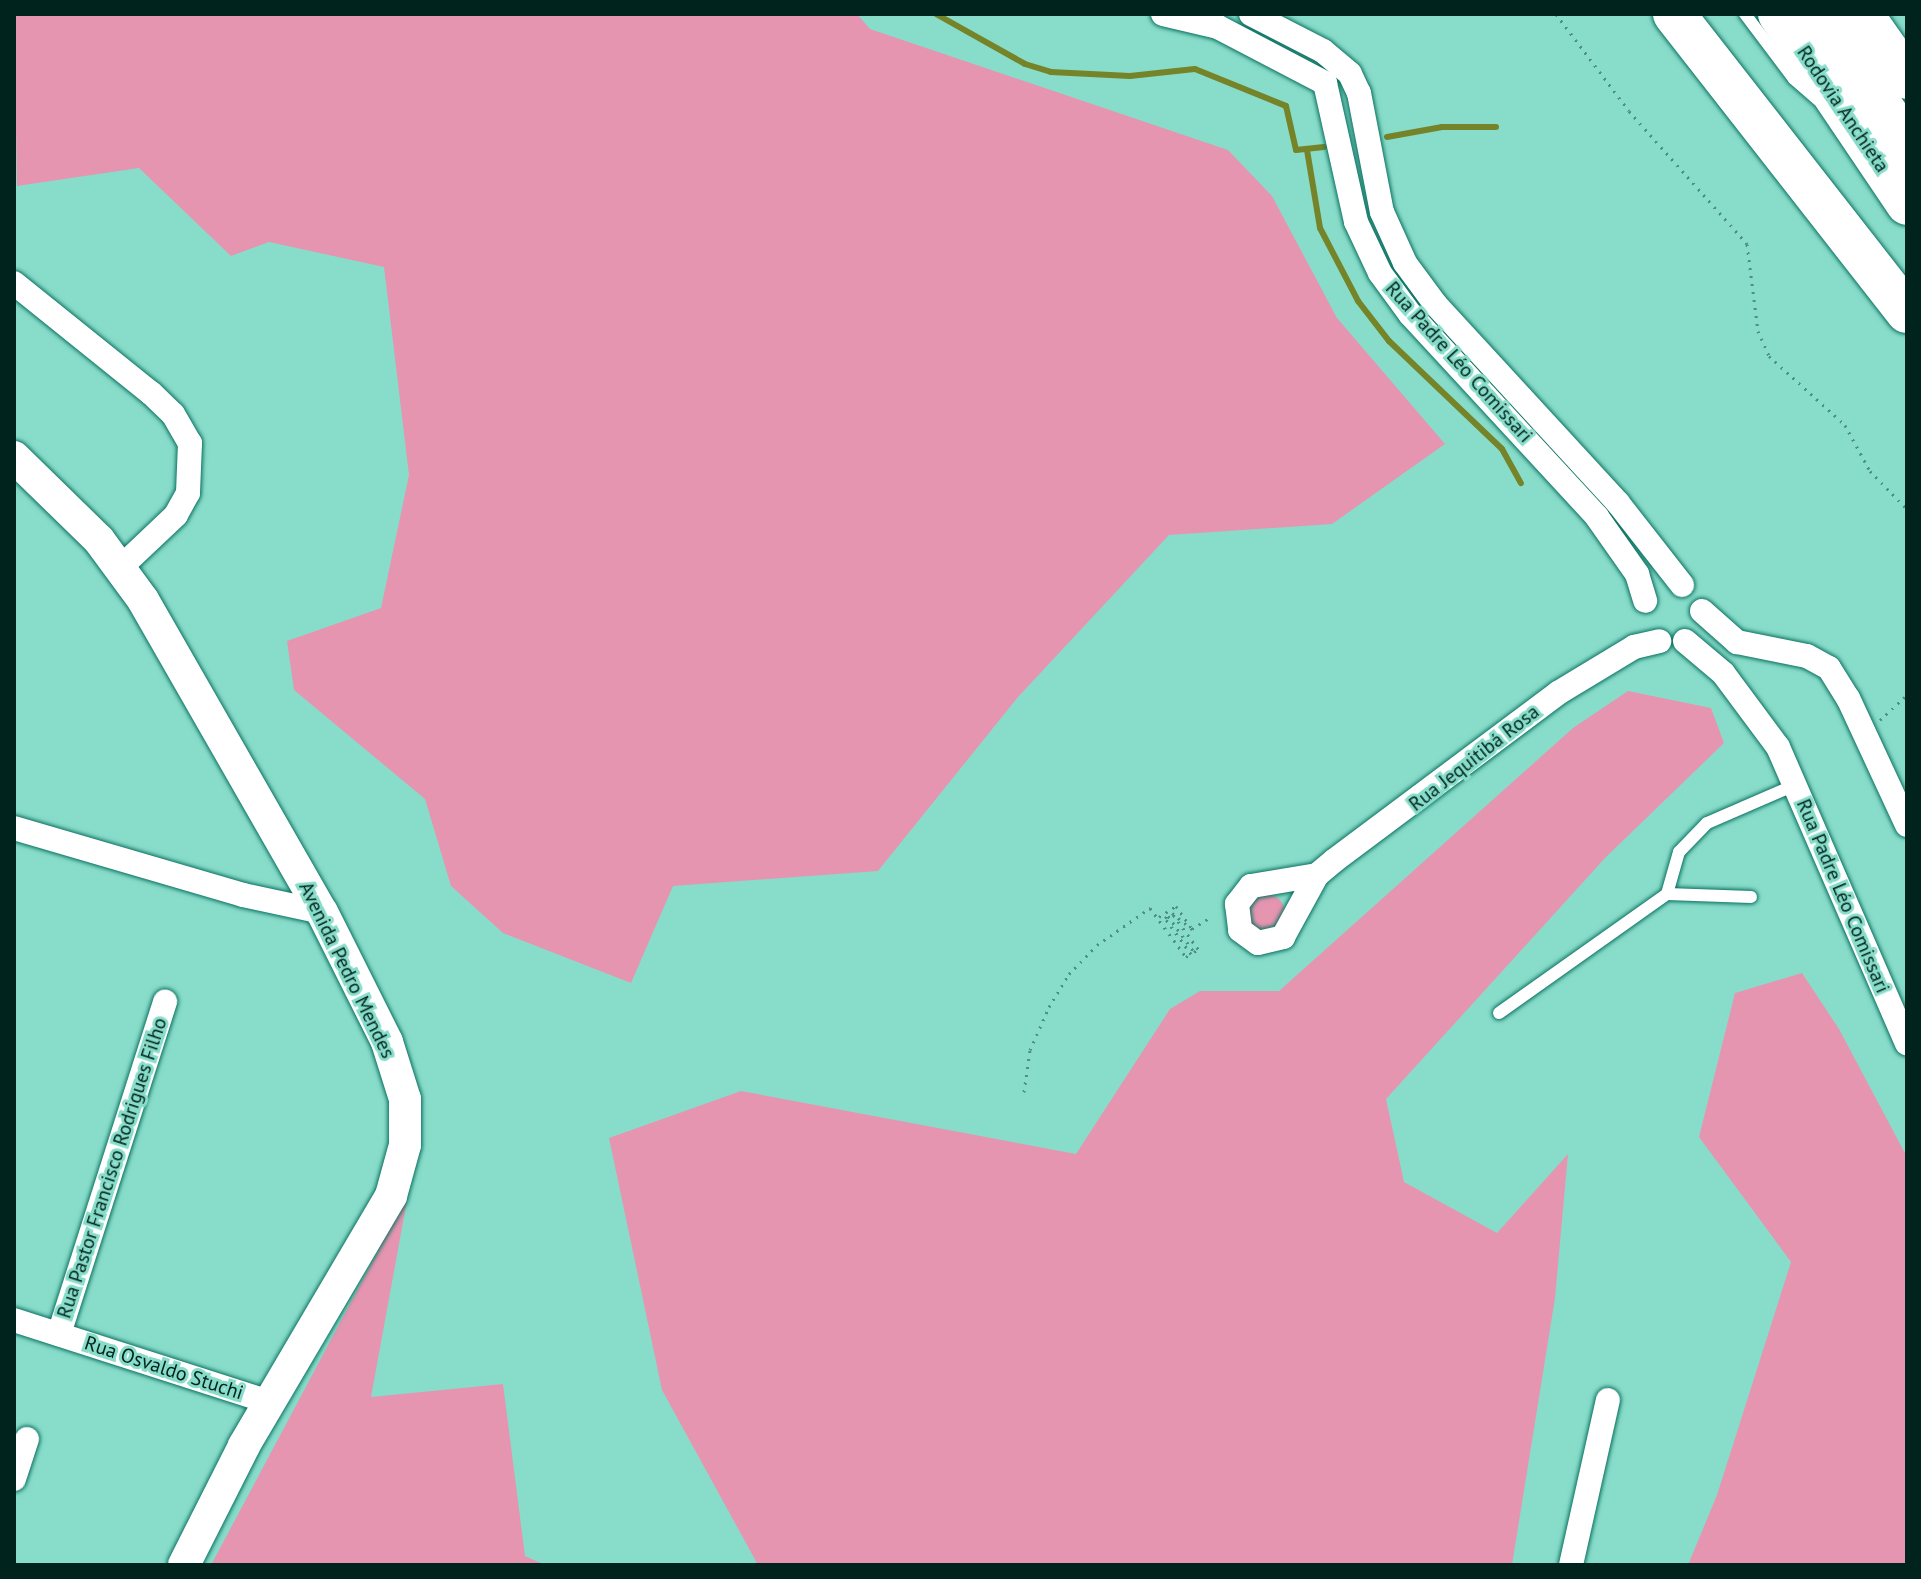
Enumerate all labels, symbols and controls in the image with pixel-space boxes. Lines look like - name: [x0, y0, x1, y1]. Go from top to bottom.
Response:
- street label: Rodovia Anchieta: [1792, 41, 1894, 177]
- street label: Rua Padre Léo Comissari: [1380, 277, 1538, 447]
- street label: Rua Jequitibá Rosa: [1404, 700, 1544, 816]
- street label: Rua Padre Léo Comissari: [1791, 795, 1895, 997]
- street label: Avenida Pedro Mendes: [294, 878, 400, 1062]
- street label: Rua Pastor Francisco Rodrigues Filho: [52, 1015, 172, 1321]
- street label: Rua Osvaldo Stuchi: [82, 1331, 246, 1405]

